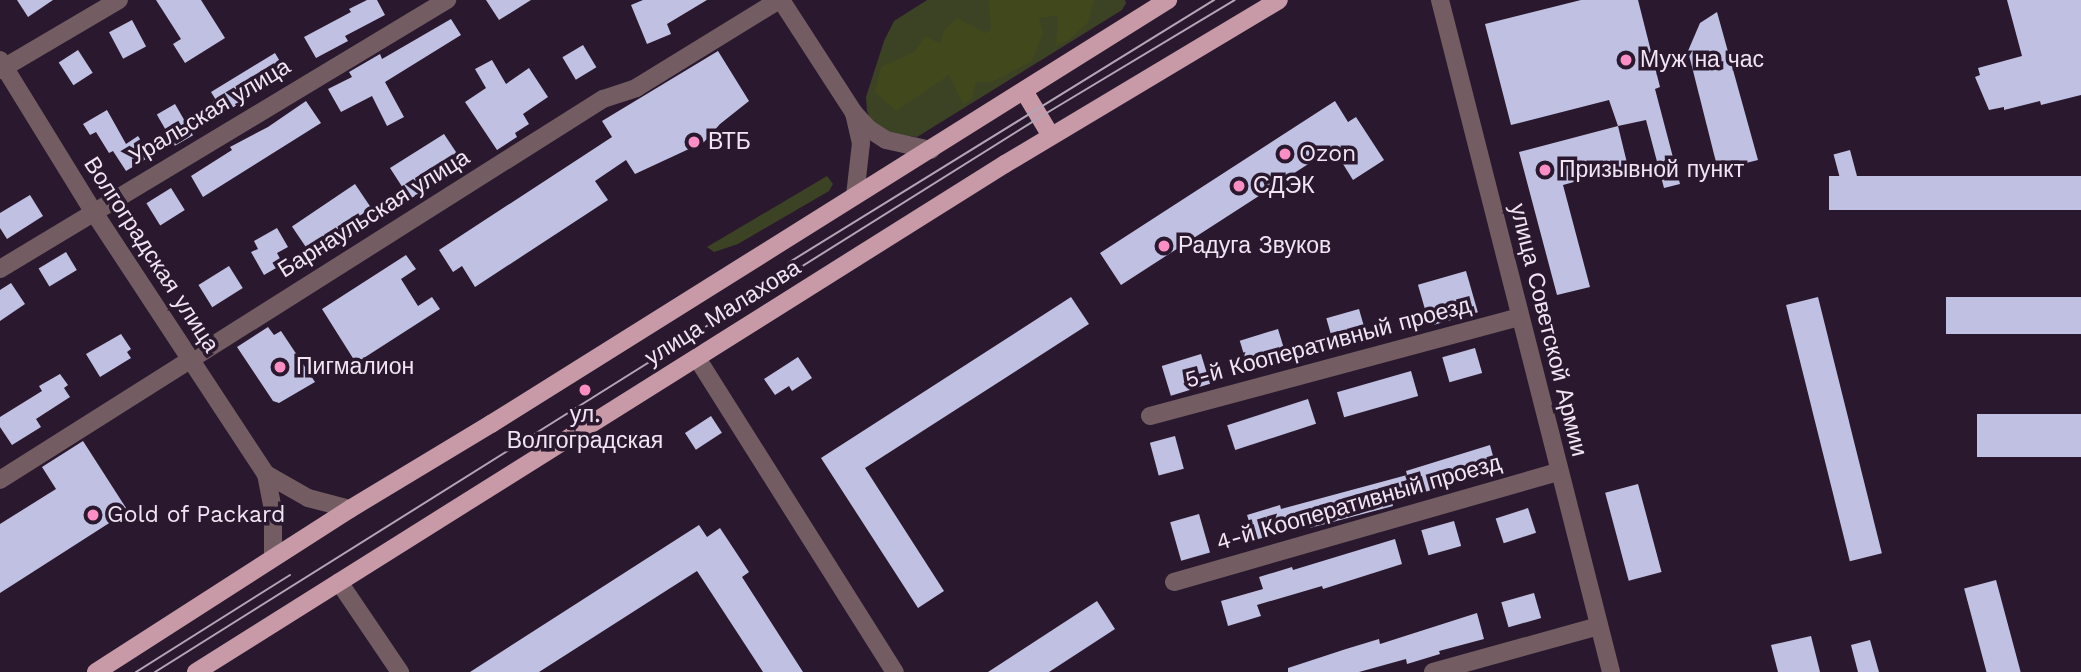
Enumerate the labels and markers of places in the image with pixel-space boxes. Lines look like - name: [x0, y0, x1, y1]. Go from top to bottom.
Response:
- place label: Муж на час: [1640, 46, 1764, 74]
- marker: Муж на час: [1618, 52, 1634, 68]
- place label: ВТБ: [708, 128, 751, 156]
- marker: ВТБ: [686, 134, 702, 150]
- place label: Ozon: [1299, 140, 1356, 168]
- marker: Ozon: [1277, 146, 1293, 162]
- place label: Призывной пункт: [1559, 156, 1744, 184]
- marker: Призывной пункт: [1537, 162, 1553, 178]
- place label: СДЭК: [1253, 172, 1315, 200]
- marker: СДЭК: [1231, 178, 1247, 194]
- place label: Радуга Звуков: [1178, 232, 1331, 260]
- marker: Радуга Звуков: [1156, 238, 1172, 254]
- place label: Пигмалион: [296, 353, 414, 381]
- marker: Пигмалион: [270, 357, 290, 377]
- marker: ул. Волгоградская: [577, 382, 593, 398]
- place label: ул. Волгоградская: [507, 401, 663, 455]
- place label: Gold of Packard: [107, 501, 286, 529]
- marker: Gold of Packard: [85, 507, 101, 523]

